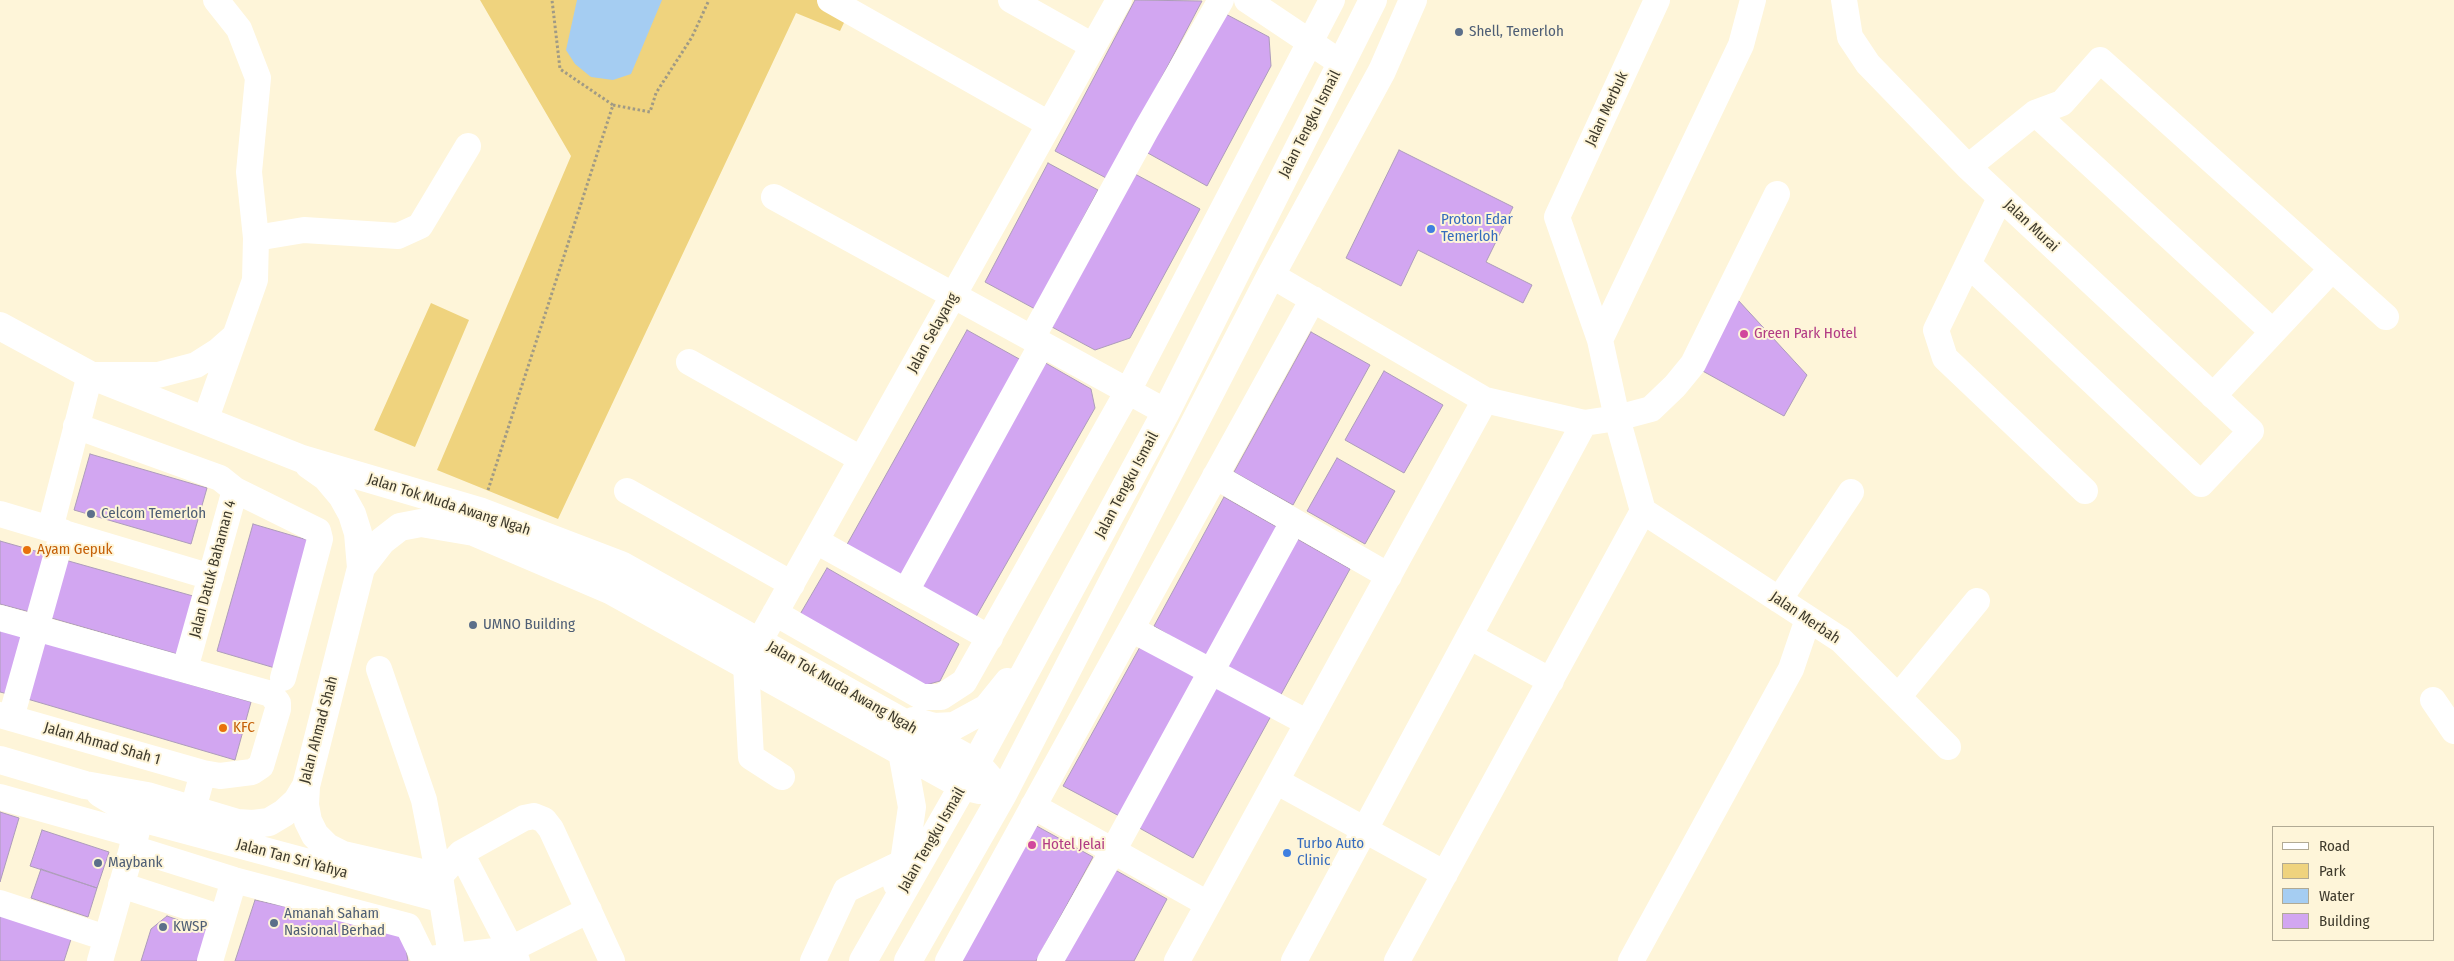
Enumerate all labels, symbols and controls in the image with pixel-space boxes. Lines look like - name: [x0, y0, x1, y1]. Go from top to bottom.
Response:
- place label: Shell, Temerloh: [1469, 23, 1564, 41]
- marker: Shell, Temerloh: [1453, 26, 1465, 38]
- street label: Jalan Tengku Ismail: [1275, 67, 1345, 181]
- street label: Jalan Merbuk: [1582, 69, 1632, 149]
- street label: Jalan Murai: [2000, 196, 2062, 256]
- place label: Proton Edar Temerloh: [1441, 211, 1513, 246]
- marker: Proton Edar Temerloh: [1425, 223, 1437, 235]
- street label: Jalan Selayang: [904, 290, 962, 376]
- place label: Green Park Hotel: [1754, 325, 1857, 343]
- marker: Green Park Hotel: [1738, 328, 1750, 340]
- street label: Jalan Tengku Ismail: [1091, 429, 1163, 541]
- street label: Jalan Tok Muda Awang Ngah: [365, 470, 533, 540]
- street label: Jalan Datuk Bahaman 4: [186, 498, 240, 640]
- place label: Celcom Temerloh: [101, 505, 206, 523]
- marker: Celcom Temerloh: [85, 508, 97, 520]
- place label: Ayam Gepuk: [37, 541, 113, 559]
- marker: Ayam Gepuk: [21, 544, 33, 556]
- street label: Jalan Merbah: [1767, 588, 1843, 648]
- place label: UMNO Building: [483, 616, 575, 634]
- marker: UMNO Building: [467, 619, 479, 631]
- street label: Jalan Tok Muda Awang Ngah: [764, 638, 920, 738]
- street label: Jalan Ahmad Shah: [296, 674, 342, 786]
- street label: Jalan Ahmad Shah 1: [42, 719, 162, 769]
- place label: KFC: [233, 719, 255, 737]
- marker: KFC: [217, 722, 229, 734]
- street label: Jalan Tengku Ismail: [895, 785, 969, 895]
- legend: [2272, 826, 2434, 941]
- place label: Turbo Auto Clinic: [1297, 835, 1364, 870]
- street label: Jalan Tan Sri Yahya: [235, 836, 349, 882]
- place label: Hotel Jelai: [1042, 836, 1105, 854]
- text: Road: [2319, 837, 2350, 855]
- marker: Hotel Jelai: [1026, 839, 1038, 851]
- marker: Turbo Auto Clinic: [1281, 847, 1293, 859]
- place label: Maybank: [108, 854, 163, 872]
- marker: Maybank: [92, 857, 104, 869]
- text: Park: [2319, 862, 2346, 880]
- text: Water: [2319, 887, 2354, 905]
- place label: Amanah Saham Nasional Berhad: [284, 905, 385, 940]
- text: Building: [2319, 912, 2370, 930]
- marker: Amanah Saham Nasional Berhad: [268, 917, 280, 929]
- place label: KWSP: [173, 918, 207, 936]
- marker: KWSP: [157, 921, 169, 933]

